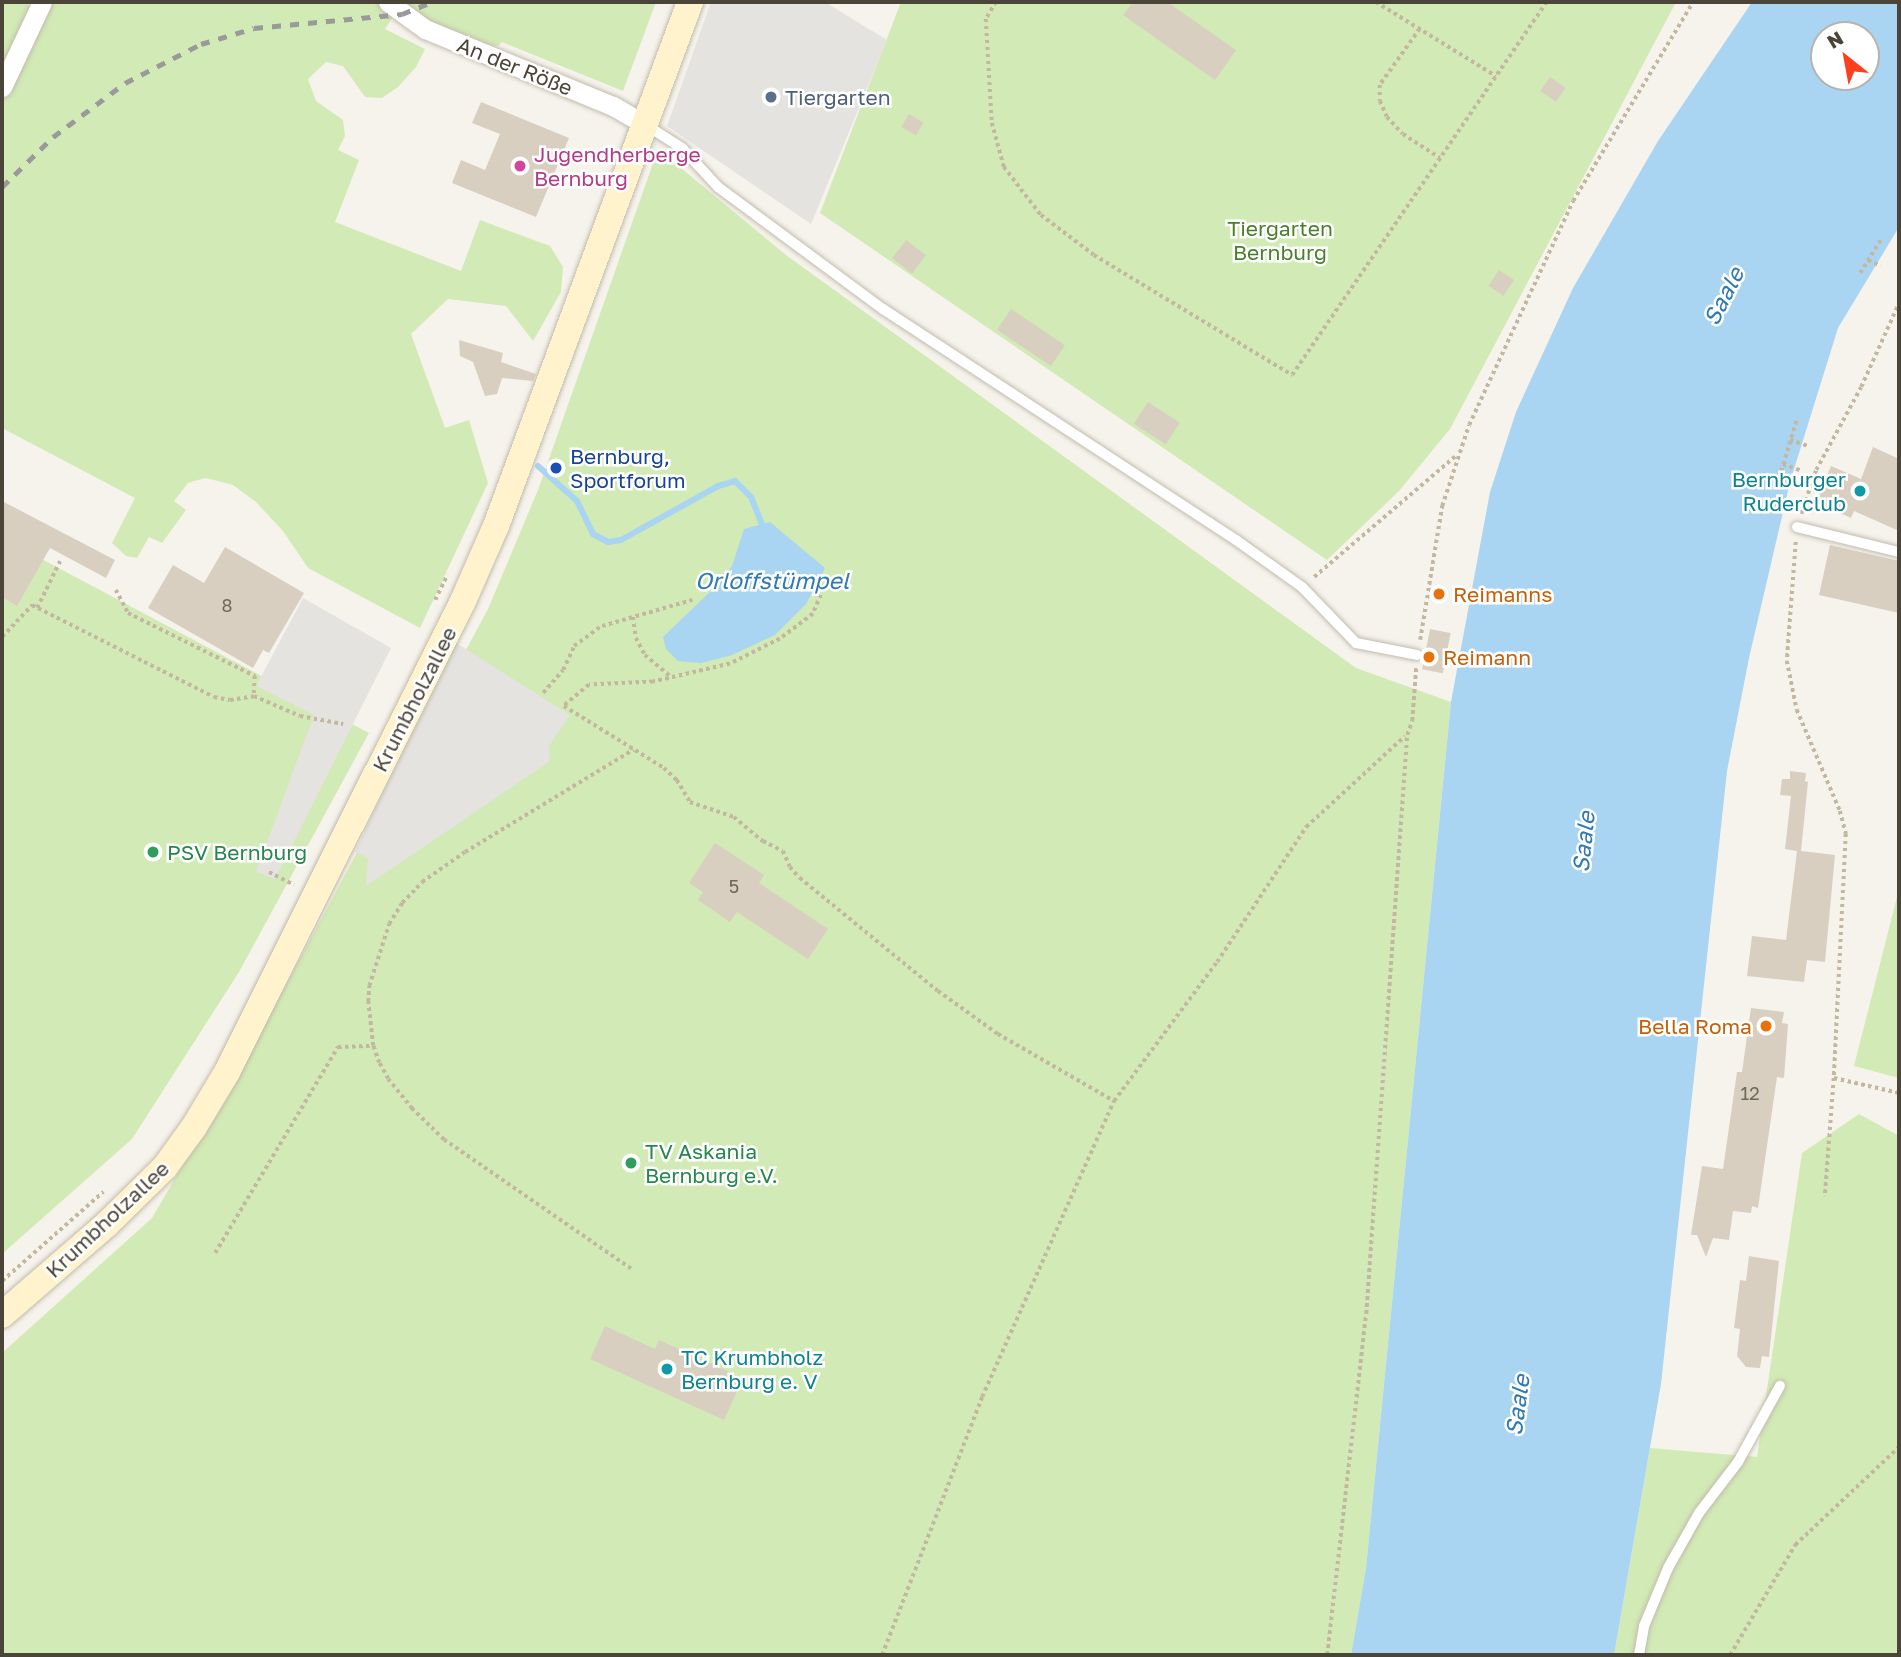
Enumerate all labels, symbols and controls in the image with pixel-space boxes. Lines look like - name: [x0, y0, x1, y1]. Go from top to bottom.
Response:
- north arrow: [1810, 21, 1880, 91]
- text: N: [1823, 26, 1847, 53]
- street label: An der Röße: [454, 32, 576, 100]
- place label: Tiergarten: [785, 84, 891, 110]
- marker: Tiergarten: [763, 89, 779, 105]
- place label: Jugendherberge Bernburg: [534, 141, 701, 191]
- marker: Jugendherberge Bernburg: [512, 158, 528, 174]
- park label: Tiergarten Bernburg: [1227, 215, 1333, 265]
- water label: Saale: [1697, 262, 1749, 330]
- place label: Bernburg, Sportforum: [570, 443, 685, 493]
- marker: Bernburg, Sportforum: [548, 460, 564, 476]
- place label: Bernburger Ruderclub: [1732, 466, 1846, 516]
- marker: Bernburger Ruderclub: [1852, 483, 1868, 499]
- water label: Orloffstümpel: [695, 566, 849, 594]
- place label: Reimanns: [1453, 581, 1552, 607]
- marker: Reimanns: [1431, 586, 1447, 602]
- house number: 8: [222, 594, 232, 616]
- street label: Krumbholzallee: [367, 622, 461, 776]
- place label: Reimann: [1443, 644, 1531, 670]
- marker: Reimann: [1421, 649, 1437, 665]
- water label: Saale: [1566, 810, 1600, 874]
- place label: PSV Bernburg: [167, 839, 307, 865]
- marker: PSV Bernburg: [145, 844, 161, 860]
- house number: 5: [729, 875, 739, 897]
- place label: Bella Roma: [1638, 1013, 1752, 1039]
- marker: Bella Roma: [1758, 1018, 1774, 1034]
- house number: 12: [1740, 1082, 1760, 1104]
- place label: TV Askania Bernburg e.V.: [645, 1138, 778, 1188]
- street label: Krumbholzallee: [40, 1155, 174, 1283]
- marker: TV Askania Bernburg e.V.: [623, 1155, 639, 1171]
- place label: TC Krumbholz Bernburg e. V: [681, 1344, 823, 1394]
- marker: TC Krumbholz Bernburg e. V: [659, 1361, 675, 1377]
- water label: Saale: [1499, 1373, 1535, 1437]

